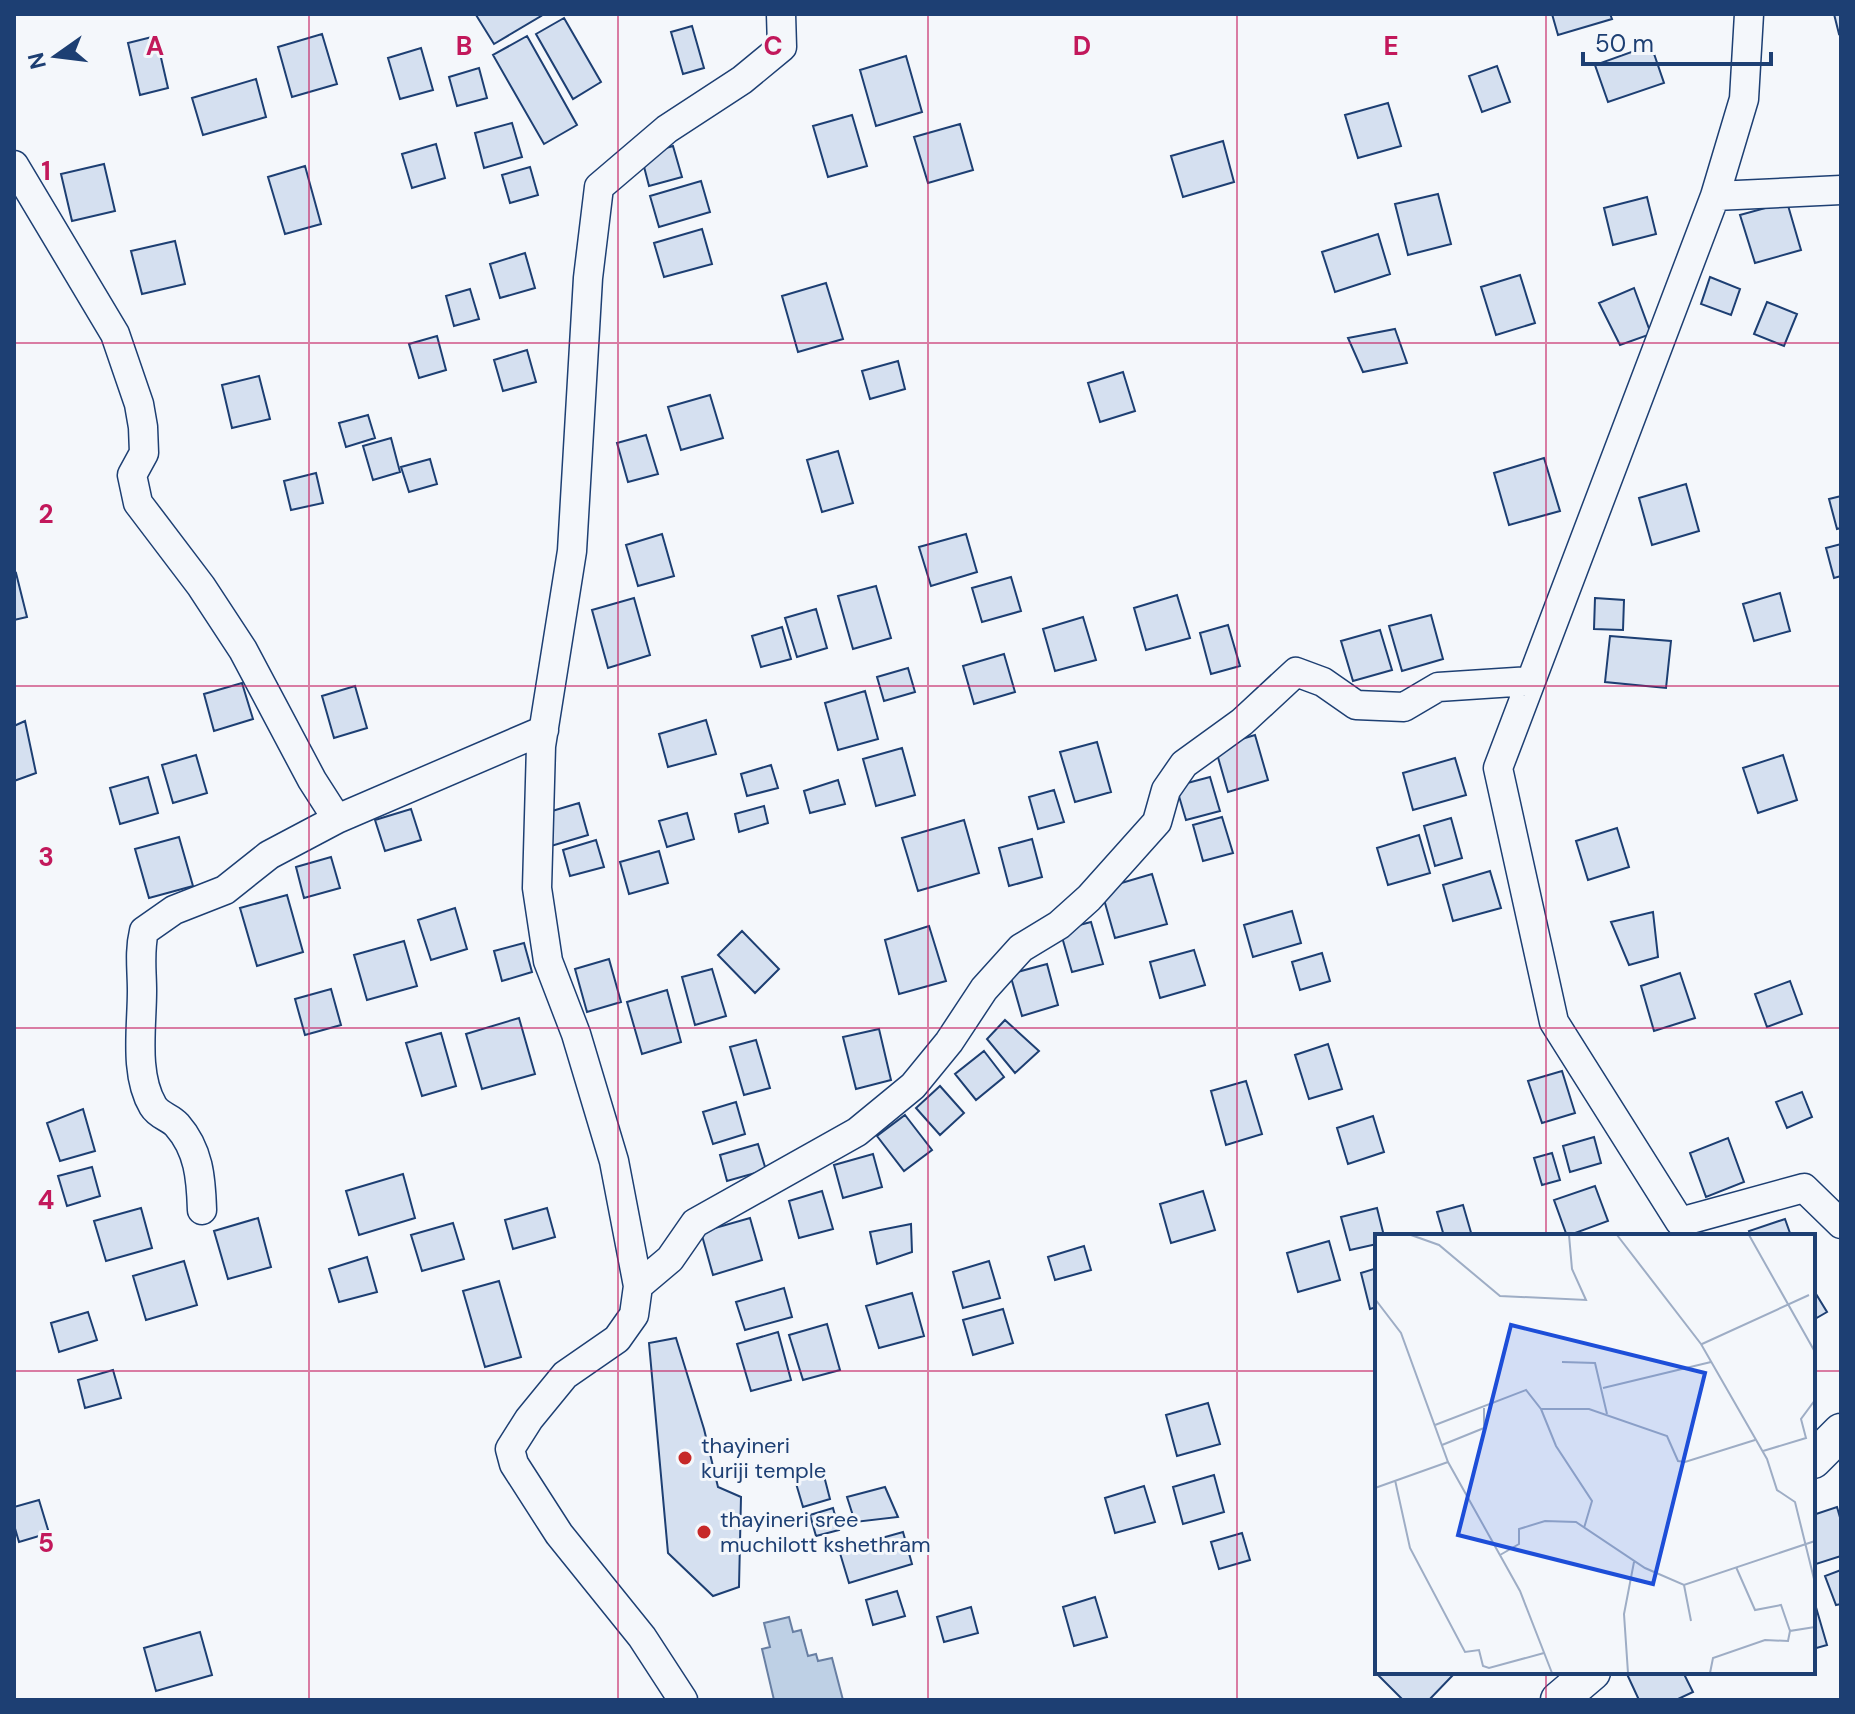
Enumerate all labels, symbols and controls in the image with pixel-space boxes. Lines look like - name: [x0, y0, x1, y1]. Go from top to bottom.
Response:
- north arrow: [16, 16, 96, 96]
- scale bar: [1583, 16, 1771, 66]
- text: 50 m: [1595, 28, 1654, 59]
- text: A: [146, 29, 164, 63]
- text: B: [456, 29, 472, 63]
- text: C: [763, 29, 783, 63]
- text: D: [1073, 29, 1091, 63]
- text: E: [1383, 29, 1399, 63]
- text: N: [21, 49, 53, 72]
- text: 1: [41, 154, 51, 188]
- text: 2: [38, 497, 54, 531]
- text: 3: [38, 840, 54, 874]
- text: 4: [38, 1183, 54, 1217]
- inset map: [1375, 1234, 1815, 1674]
- place label: thayineri kuriji temple: [701, 1431, 826, 1485]
- marker: thayineri kuriji temple: [676, 1449, 694, 1467]
- place label: thayineri sree muchilott kshethram: [720, 1505, 931, 1559]
- marker: thayineri sree muchilott kshethram: [695, 1523, 713, 1541]
- text: 5: [38, 1526, 54, 1560]

